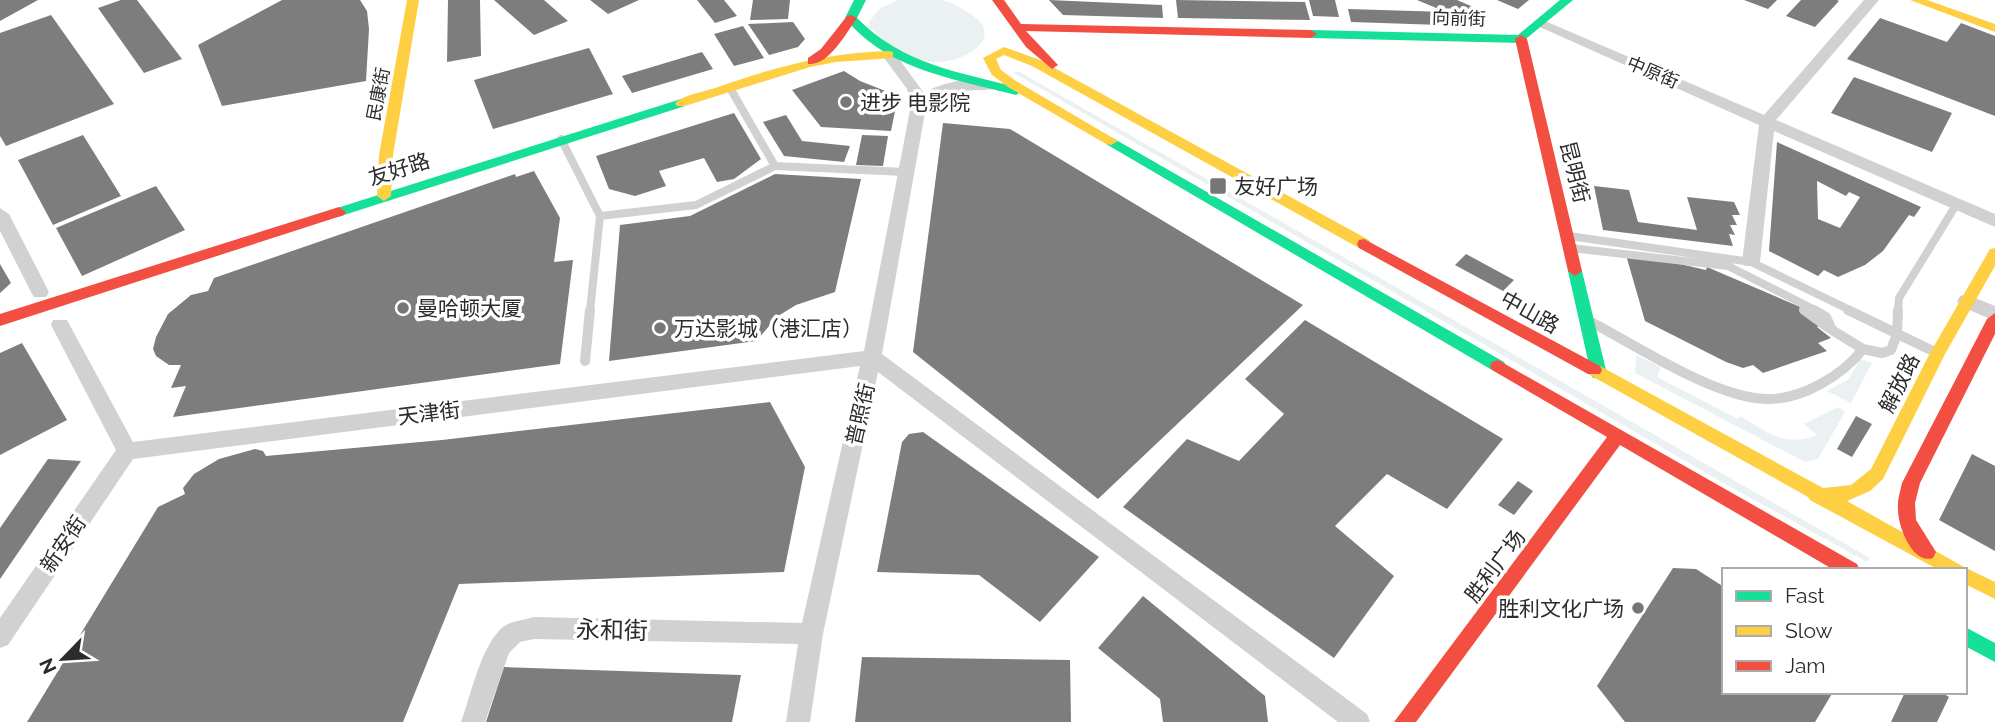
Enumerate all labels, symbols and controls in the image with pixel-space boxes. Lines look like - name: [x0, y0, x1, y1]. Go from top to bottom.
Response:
- street label: 向前街: [1432, 7, 1486, 29]
- street label: 中原街: [1624, 52, 1682, 92]
- street label: 民康街: [363, 65, 393, 123]
- place label: 进步 电影院: [860, 90, 970, 115]
- marker: 进步 电影院: [838, 94, 854, 110]
- street label: 昆明街: [1555, 138, 1595, 206]
- street label: 友好路: [365, 147, 433, 191]
- place label: 友好广场: [1234, 174, 1318, 199]
- marker: 友好广场: [1208, 176, 1228, 196]
- street label: 中山路: [1496, 286, 1564, 338]
- place label: 曼哈顿大厦: [417, 296, 522, 321]
- marker: 曼哈顿大厦: [395, 300, 411, 316]
- place label: 万达影城（港汇店）: [674, 316, 863, 341]
- marker: 万达影城（港汇店）: [652, 320, 668, 336]
- street label: 解放路: [1874, 349, 1924, 417]
- street label: 普照街: [841, 380, 879, 448]
- street label: 天津街: [396, 397, 462, 429]
- street label: 新安街: [35, 511, 91, 577]
- street label: 胜利广场: [1460, 525, 1530, 607]
- legend: [1722, 568, 1967, 694]
- text: Fast: [1785, 583, 1825, 608]
- place label: 胜利文化广场: [1498, 596, 1624, 621]
- marker: 胜利文化广场: [1630, 600, 1646, 616]
- street label: 永和街: [576, 615, 648, 645]
- text: Slow: [1785, 618, 1833, 643]
- north arrow: [28, 624, 98, 694]
- text: Jam: [1785, 653, 1826, 678]
- text: N: [35, 655, 61, 677]

